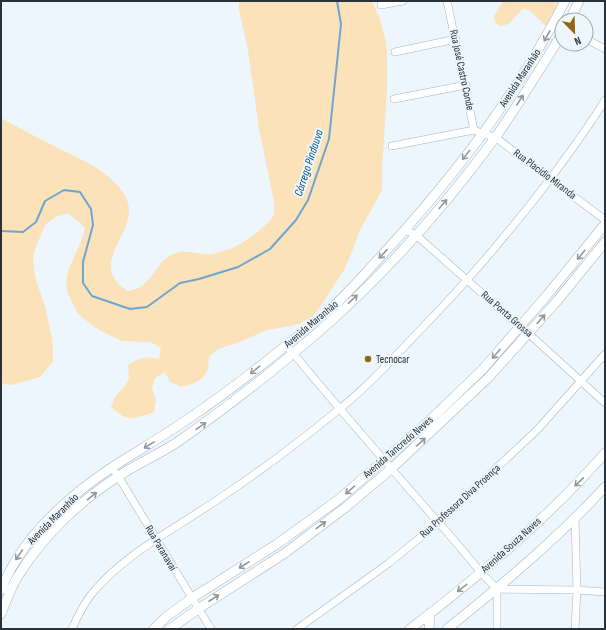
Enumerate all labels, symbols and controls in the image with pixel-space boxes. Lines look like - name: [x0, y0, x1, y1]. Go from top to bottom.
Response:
- north arrow: [554, 12, 594, 52]
- street label: Rua José Castro Conde: [447, 28, 477, 112]
- one-way arrow: [543, 29, 550, 41]
- text: N: [572, 34, 583, 48]
- street label: Avenida Maranhão: [496, 46, 544, 110]
- one-way arrow: [517, 94, 525, 106]
- water label: Córrego Pindauva: [291, 128, 327, 198]
- street label: Rua Placídio Miranda: [511, 146, 579, 202]
- one-way arrow: [462, 149, 471, 160]
- one-way arrow: [438, 199, 447, 210]
- one-way arrow: [378, 249, 387, 259]
- one-way arrow: [576, 249, 585, 260]
- street label: Rua Ponta Grossa: [479, 288, 535, 340]
- one-way arrow: [348, 294, 358, 304]
- street label: Avenida Maranhão: [281, 297, 341, 351]
- one-way arrow: [536, 314, 545, 324]
- one-way arrow: [492, 348, 501, 359]
- place label: Tecnocar: [376, 353, 409, 366]
- marker: Tecnocar: [363, 354, 373, 364]
- one-way arrow: [250, 365, 261, 374]
- street label: Avenida Tancredo Neves: [360, 413, 436, 482]
- one-way arrow: [195, 422, 206, 430]
- one-way arrow: [416, 438, 426, 447]
- one-way arrow: [144, 441, 155, 449]
- street label: Rua Professora Diva Proença: [417, 461, 503, 541]
- one-way arrow: [574, 477, 584, 487]
- one-way arrow: [345, 485, 355, 494]
- street label: Avenida Maranhão: [24, 491, 81, 548]
- one-way arrow: [86, 492, 97, 501]
- street label: Avenida Souza Naves: [477, 515, 544, 576]
- one-way arrow: [316, 521, 327, 530]
- street label: Rua Paranavaí: [142, 523, 180, 574]
- one-way arrow: [15, 550, 23, 561]
- one-way arrow: [238, 562, 250, 570]
- one-way arrow: [456, 584, 467, 592]
- one-way arrow: [208, 594, 220, 602]

